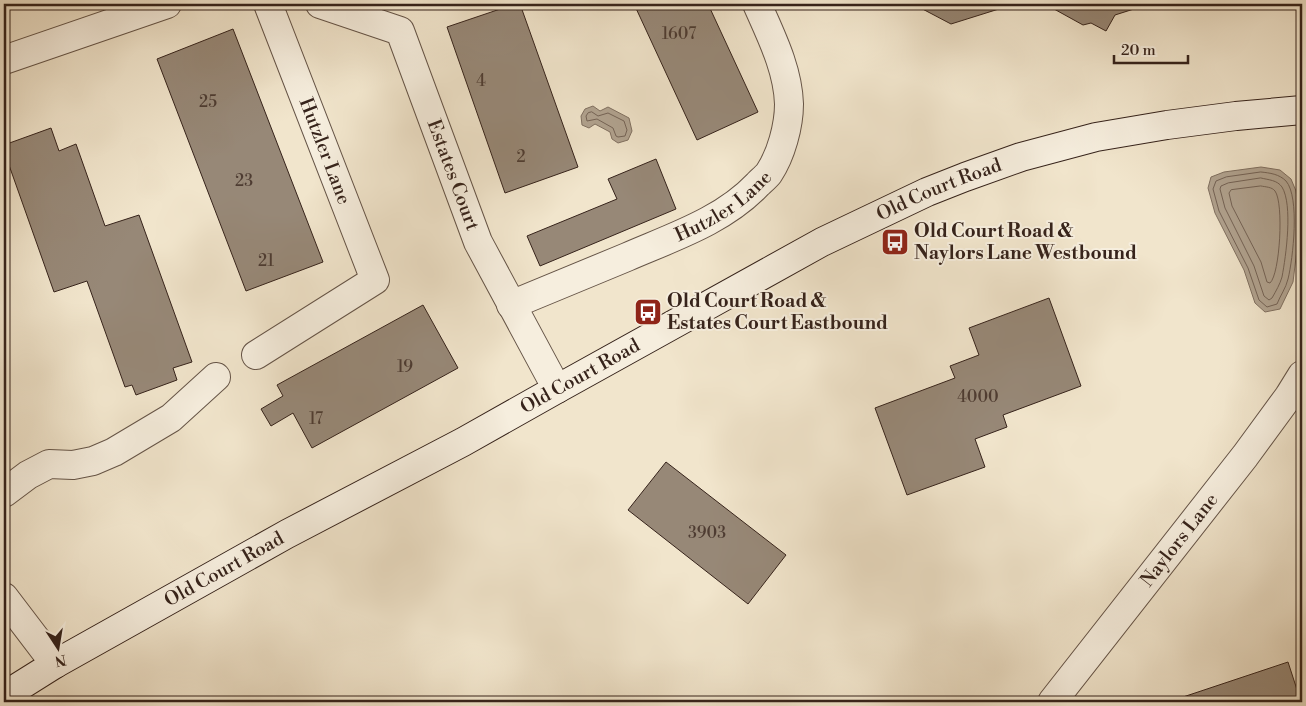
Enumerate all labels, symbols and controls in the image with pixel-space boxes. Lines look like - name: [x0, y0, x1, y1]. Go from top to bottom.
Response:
- house number: 1607: [662, 24, 696, 44]
- scale bar: [1114, 32, 1187, 64]
- text: 20 m: [1121, 41, 1156, 60]
- house number: 4: [476, 71, 486, 91]
- house number: 25: [199, 92, 217, 112]
- street label: Hutzler Lane: [294, 94, 356, 208]
- street label: Estates Court: [422, 116, 485, 234]
- house number: 2: [516, 147, 526, 167]
- street label: Old Court Road: [873, 153, 1005, 226]
- street label: Hutzler Lane: [671, 165, 777, 247]
- house number: 23: [235, 171, 253, 191]
- place label: Old Court Road & Naylors Lane Westbound: [914, 219, 1137, 265]
- bus stop icon: Old Court Road & Naylors Lane Westbound: [880, 227, 910, 257]
- house number: 21: [258, 251, 274, 271]
- place label: Old Court Road & Estates Court Eastbound: [667, 289, 888, 335]
- bus stop icon: Old Court Road & Estates Court Eastbound: [633, 297, 663, 327]
- street label: Old Court Road: [516, 333, 644, 419]
- house number: 19: [397, 357, 413, 377]
- house number: 4000: [957, 387, 999, 407]
- house number: 17: [309, 409, 323, 429]
- street label: Naylors Lane: [1135, 488, 1223, 592]
- house number: 3903: [688, 523, 726, 543]
- street label: Old Court Road: [160, 526, 288, 612]
- north arrow: [32, 624, 82, 674]
- text: N: [53, 650, 68, 670]

